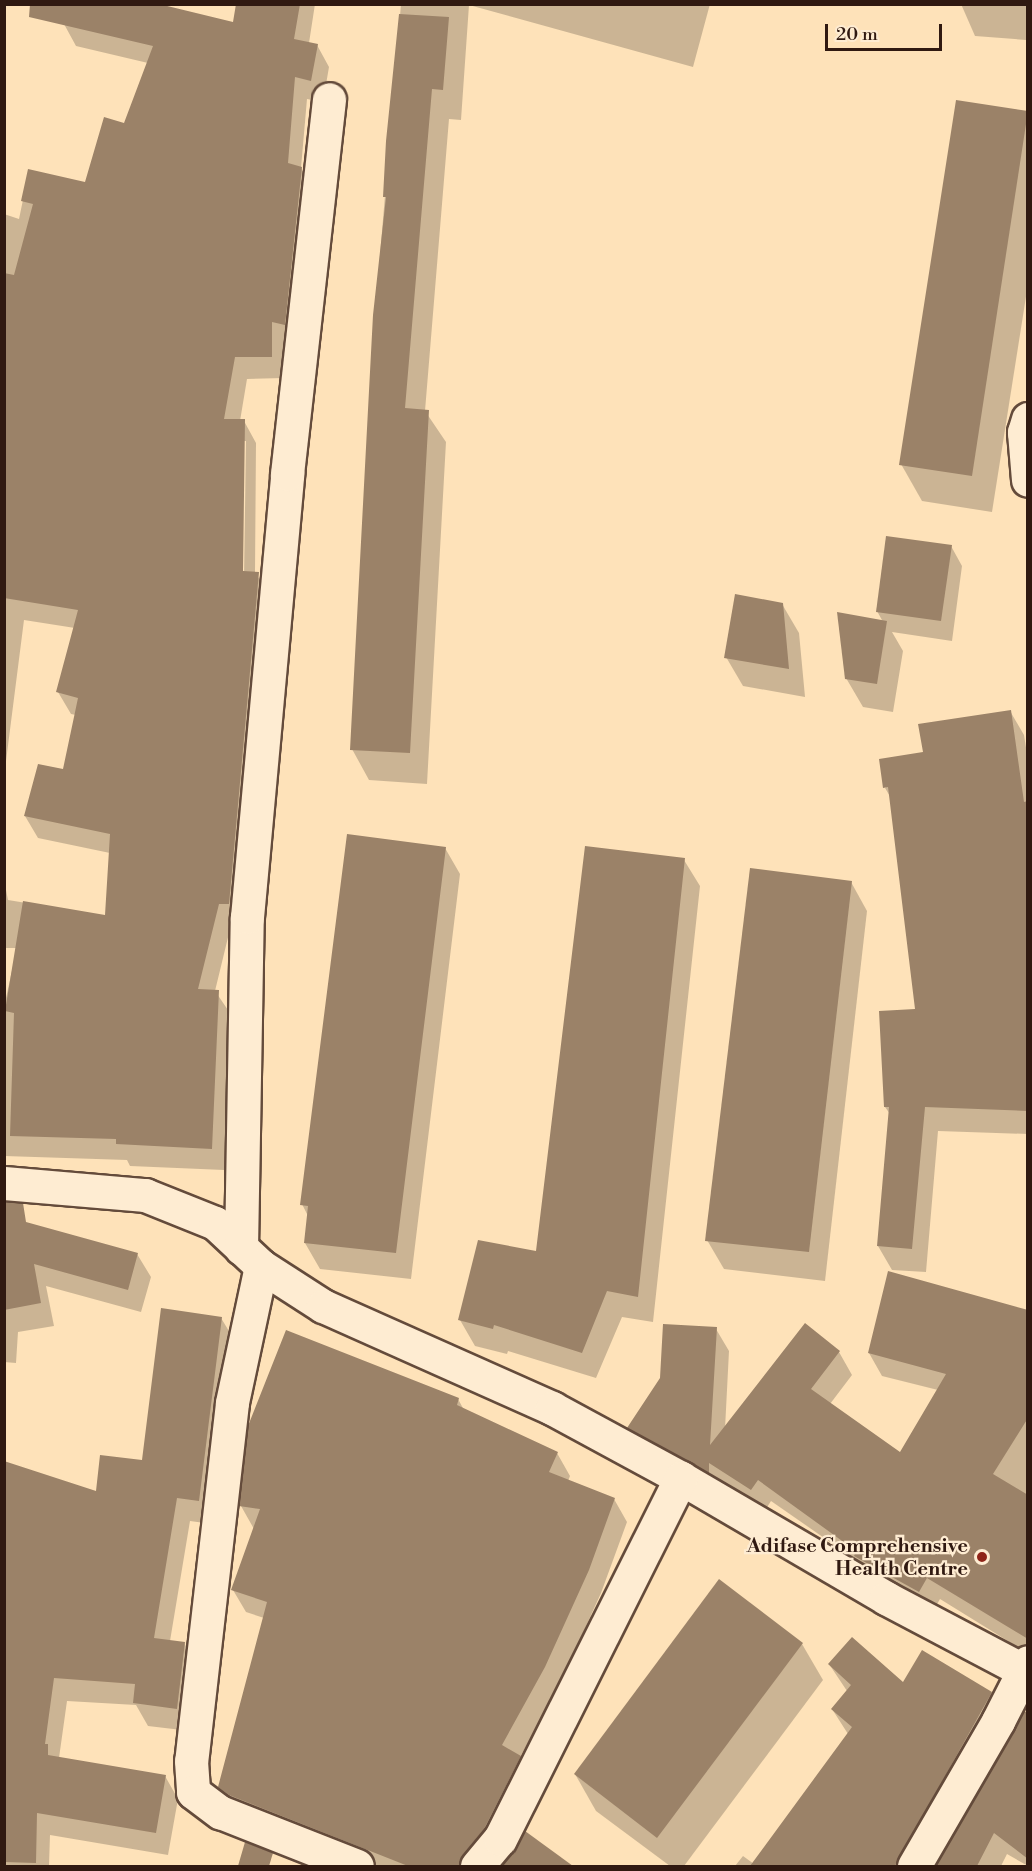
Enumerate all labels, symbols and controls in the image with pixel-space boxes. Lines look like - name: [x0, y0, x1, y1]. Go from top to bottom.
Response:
- scale bar: [828, 12, 945, 50]
- text: 20 m: [836, 23, 878, 46]
- place label: Adifase Comprehensive Health Centre: [746, 1534, 968, 1581]
- marker: Adifase Comprehensive Health Centre: [973, 1548, 991, 1566]

